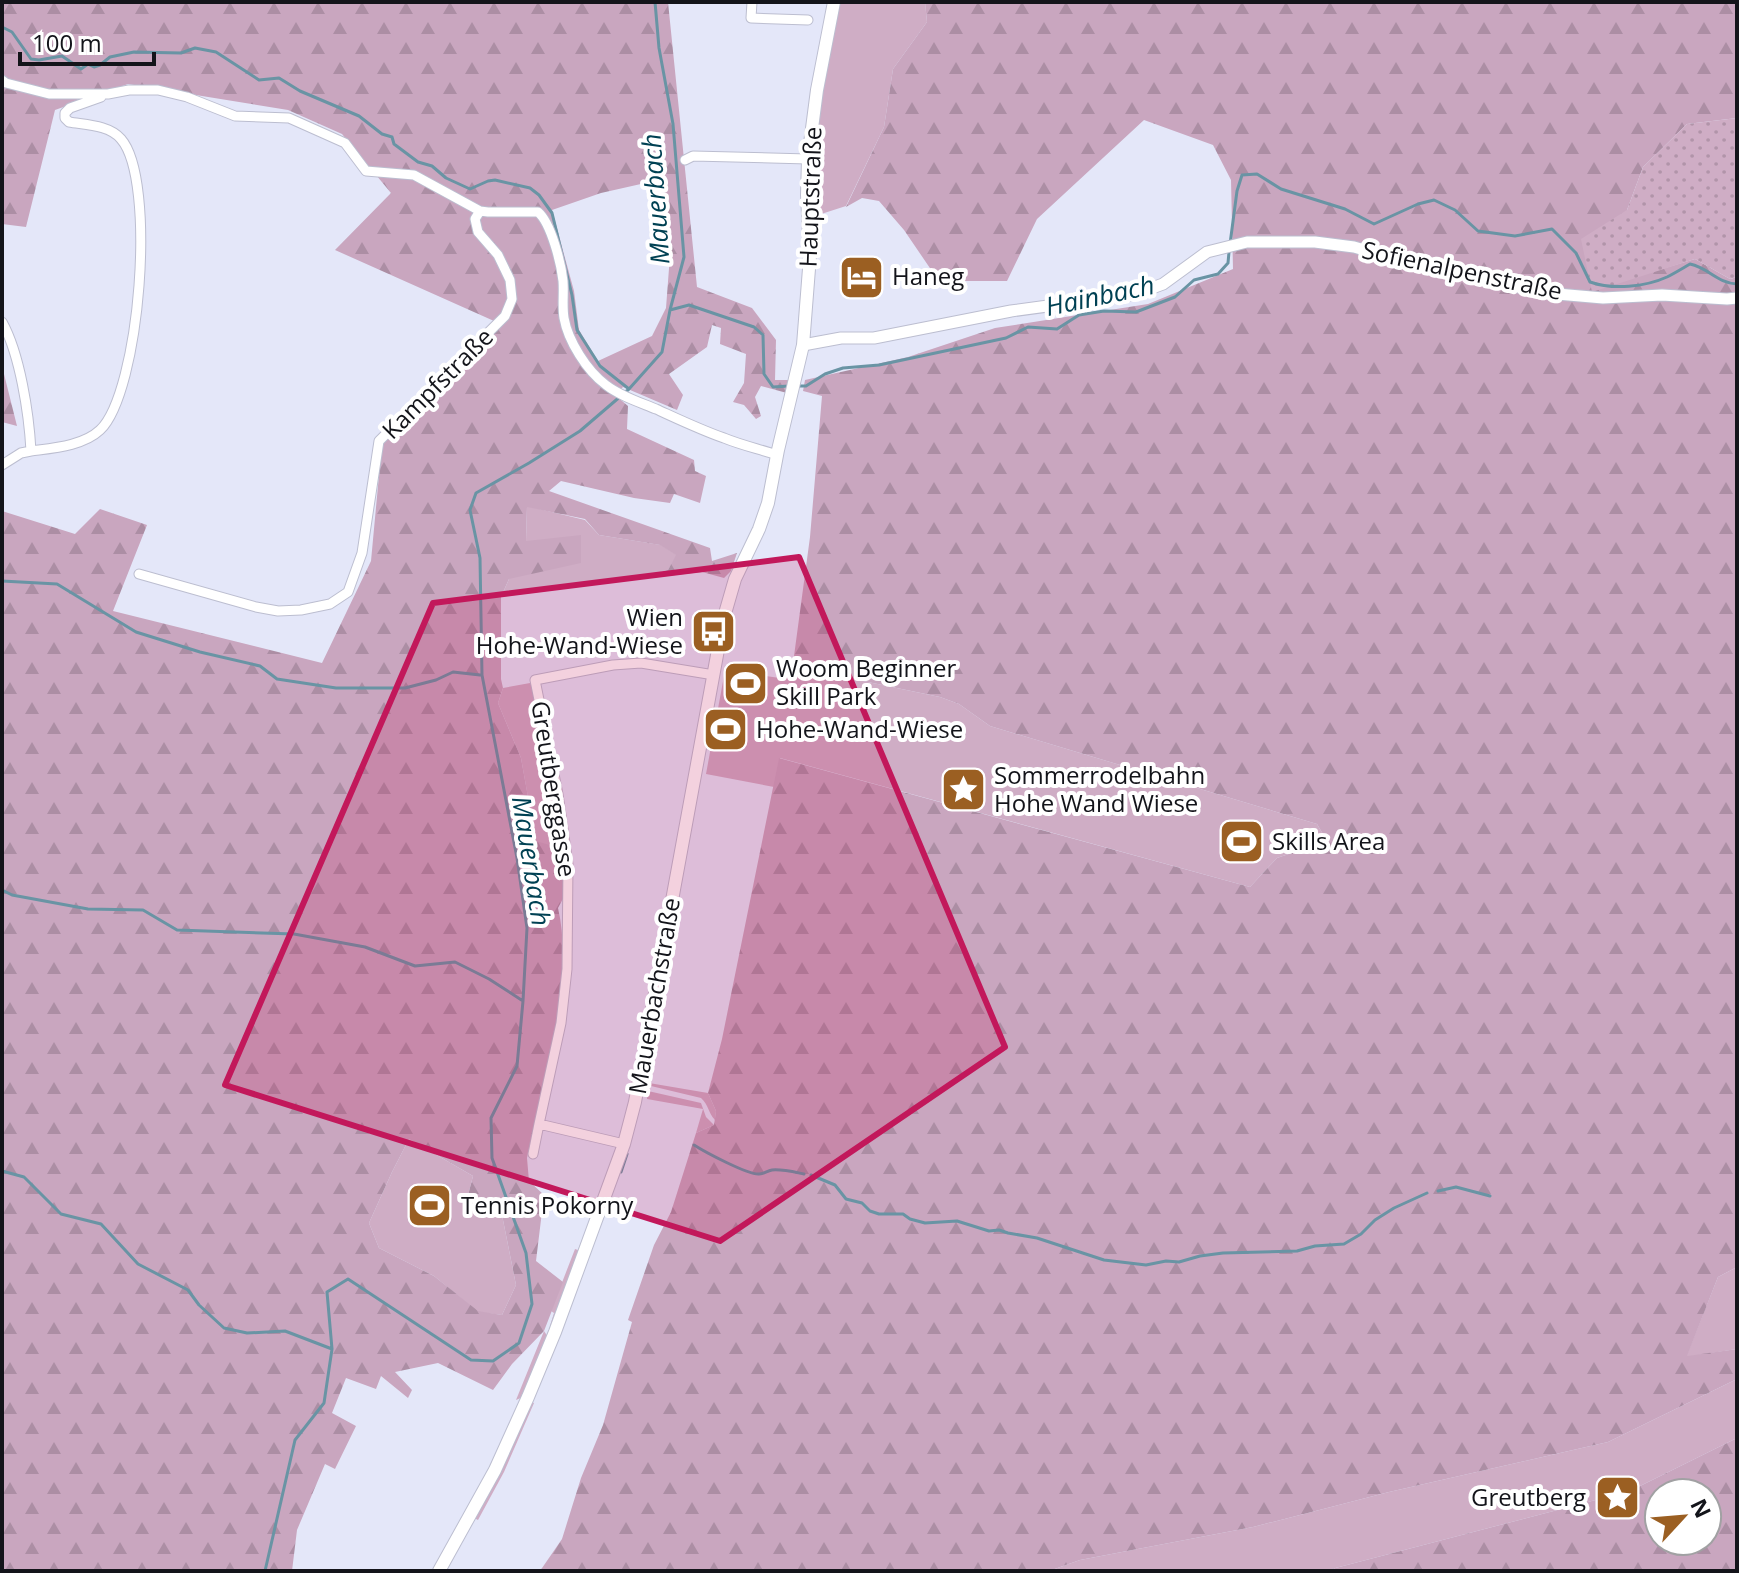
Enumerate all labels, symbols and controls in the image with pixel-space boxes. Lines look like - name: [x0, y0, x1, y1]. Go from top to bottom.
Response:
- scale bar: [20, 16, 154, 66]
- text: 100 m: [32, 26, 102, 59]
- street label: Hauptstraße: [791, 126, 828, 268]
- water label: Mauerbach: [632, 132, 678, 266]
- street label: Sofienalpenstraße: [1359, 232, 1565, 307]
- hotel icon: Haneg: [837, 253, 885, 301]
- place label: Haneg: [892, 259, 964, 292]
- water label: Hainbach: [1042, 266, 1158, 324]
- street label: Kampfstraße: [374, 320, 500, 446]
- place label: Wien Hohe-Wand-Wiese: [476, 600, 683, 661]
- bus stop icon: Wien Hohe-Wand-Wiese: [690, 608, 738, 656]
- place label: Woom Beginner Skill Park: [776, 651, 956, 712]
- sports icon: Woom Beginner Skill Park: [721, 659, 769, 707]
- street label: Greutberggasse: [524, 698, 585, 879]
- sports icon: Hohe-Wand-Wiese: [701, 706, 749, 754]
- place label: Hohe-Wand-Wiese: [756, 712, 963, 745]
- place label: Sommerrodelbahn Hohe Wand Wiese: [994, 758, 1205, 819]
- place icon: Sommerrodelbahn Hohe Wand Wiese: [939, 766, 987, 814]
- water label: Mauerbach: [504, 793, 560, 928]
- sports icon: Skills Area: [1217, 818, 1265, 866]
- place label: Skills Area: [1272, 824, 1385, 857]
- street label: Mauerbachstraße: [620, 895, 687, 1096]
- sports icon: Tennis Pokorny: [406, 1182, 454, 1230]
- place label: Tennis Pokorny: [461, 1188, 634, 1221]
- place icon: Greutberg: [1593, 1474, 1641, 1522]
- north arrow: [1643, 1477, 1723, 1557]
- place label: Greutberg: [1471, 1480, 1586, 1513]
- text: N: [1684, 1493, 1719, 1522]

